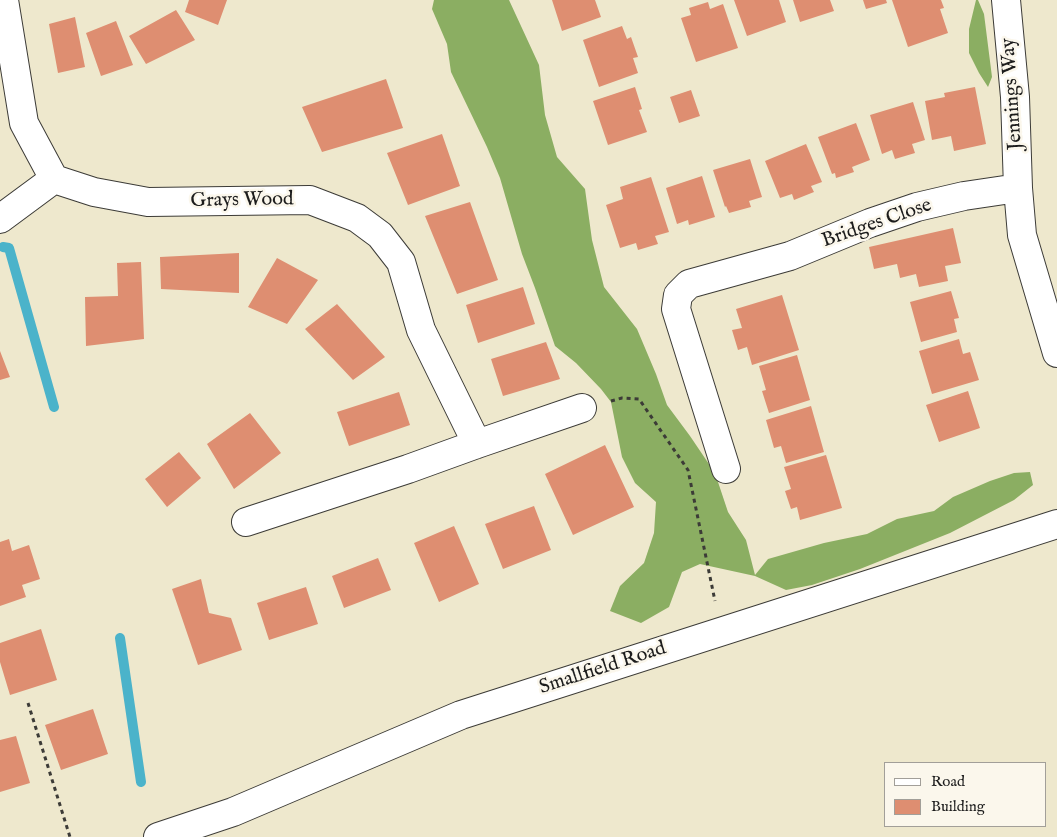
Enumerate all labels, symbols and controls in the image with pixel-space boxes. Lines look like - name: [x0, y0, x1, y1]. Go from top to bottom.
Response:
- street label: Jennings Way: [997, 37, 1029, 151]
- street label: Grays Wood: [190, 188, 294, 214]
- street label: Bridges Close: [819, 194, 935, 254]
- street label: Smallfield Road: [537, 637, 669, 701]
- legend: [884, 762, 1047, 827]
- text: Road: [931, 772, 965, 791]
- text: Building: [931, 797, 985, 816]

